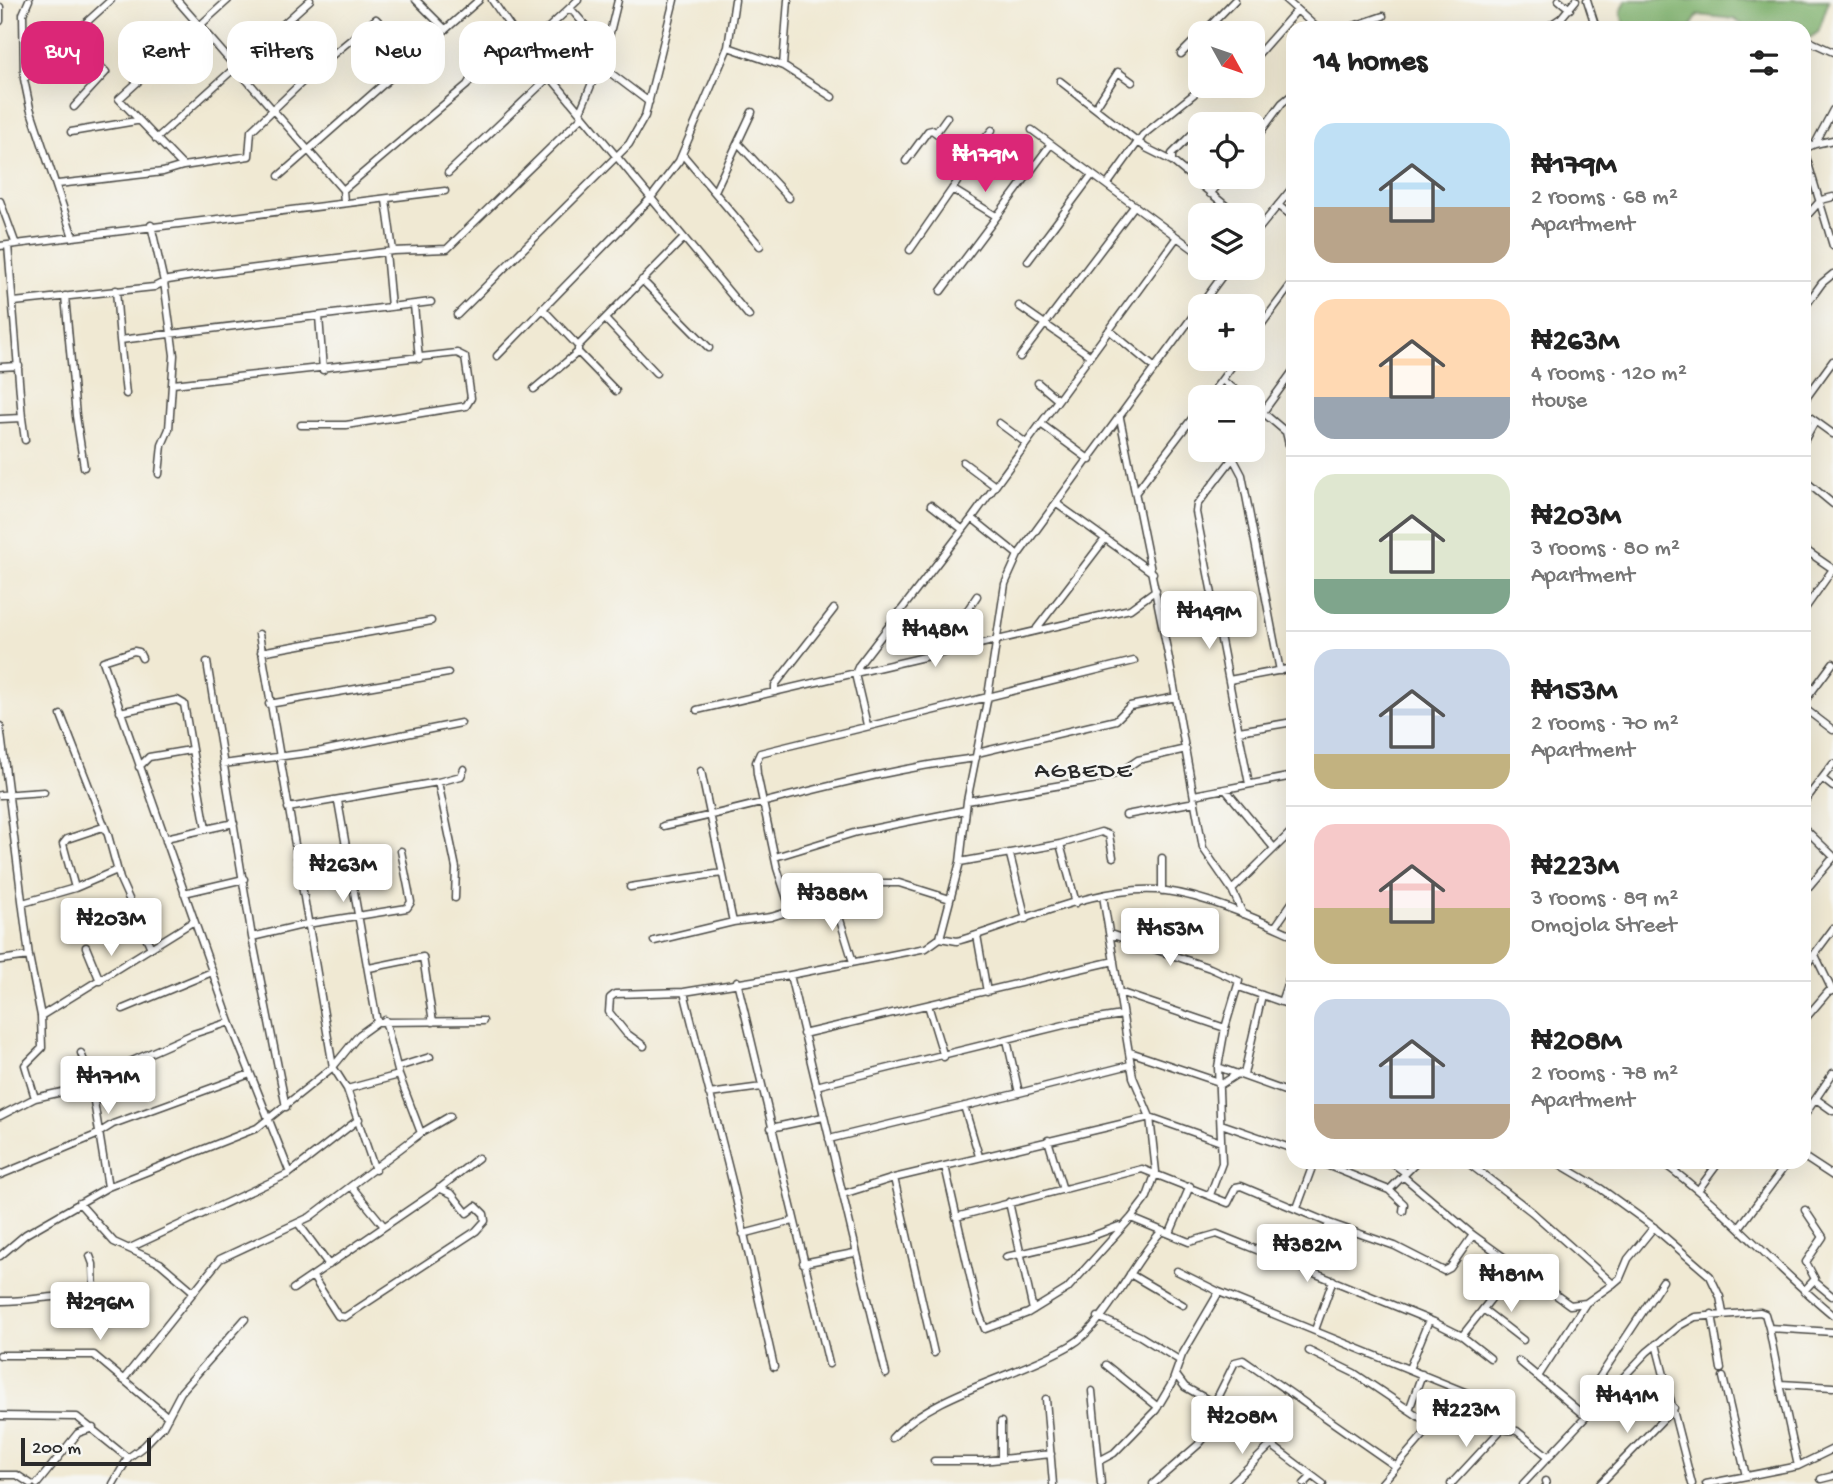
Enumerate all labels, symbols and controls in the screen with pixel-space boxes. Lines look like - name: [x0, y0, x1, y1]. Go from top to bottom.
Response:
- chip: Buy: [21, 21, 104, 84]
- chip: Rent: [118, 21, 213, 84]
- chip: Filters: [227, 21, 337, 84]
- chip: New: [351, 21, 445, 84]
- chip: Apartment: [459, 21, 616, 84]
- north arrow: [1188, 21, 1265, 98]
- map controls: [1188, 21, 1265, 462]
- icon: filters: [1745, 44, 1783, 82]
- text: 14 homes: [1314, 46, 1427, 81]
- button: locate: [1188, 112, 1265, 189]
- pin: ₦179M: [936, 134, 1034, 194]
- text: ₦179M: [952, 143, 1018, 170]
- text: ₦179M: [1531, 150, 1616, 185]
- icon: home: [1370, 151, 1454, 235]
- text: 2 rooms · 68 m²: [1531, 185, 1678, 212]
- button: layers: [1188, 203, 1265, 280]
- text: Apartment: [1531, 212, 1635, 239]
- button: +: [1188, 294, 1265, 371]
- text: ₦263M: [1531, 326, 1619, 361]
- icon: home: [1370, 327, 1454, 411]
- text: 4 rooms · 120 m²: [1531, 361, 1687, 388]
- button: −: [1188, 385, 1265, 462]
- text: House: [1531, 388, 1587, 415]
- text: ₦203M: [1531, 501, 1621, 536]
- icon: home: [1370, 502, 1454, 586]
- text: 3 rooms · 80 m²: [1531, 536, 1680, 563]
- text: Apartment: [1531, 563, 1635, 590]
- pin: ₦149M: [1160, 592, 1258, 651]
- text: ₦149M: [1177, 600, 1241, 627]
- pin: ₦148M: [886, 610, 984, 669]
- text: ₦148M: [902, 618, 968, 645]
- text: ₦153M: [1531, 676, 1617, 711]
- icon: home: [1370, 677, 1454, 761]
- text: 2 rooms · 70 m²: [1531, 711, 1679, 738]
- text: Apartment: [1531, 738, 1635, 765]
- district label: AGBEDE: [1034, 758, 1134, 787]
- pin: ₦263M: [294, 844, 392, 904]
- text: ₦223M: [1531, 851, 1618, 886]
- icon: home: [1370, 852, 1454, 936]
- text: ₦263M: [309, 853, 377, 880]
- pin: ₦388M: [783, 874, 881, 933]
- text: ₦388M: [797, 882, 867, 909]
- text: 3 rooms · 89 m²: [1531, 886, 1678, 913]
- pin: ₦203M: [62, 898, 160, 958]
- text: ₦203M: [77, 907, 145, 934]
- pin: ₦153M: [1121, 908, 1219, 968]
- text: Omojola Street: [1531, 913, 1676, 940]
- text: ₦153M: [1137, 917, 1203, 944]
- text: ₦208M: [1531, 1026, 1622, 1061]
- icon: home: [1370, 1027, 1454, 1111]
- pin: ₦171M: [59, 1056, 157, 1116]
- text: 2 rooms · 78 m²: [1531, 1061, 1678, 1088]
- text: ₦171M: [76, 1065, 140, 1092]
- text: Apartment: [1531, 1088, 1635, 1115]
- pin: ₦382M: [1258, 1224, 1356, 1284]
- text: ₦382M: [1273, 1233, 1341, 1260]
- pin: ₦181M: [1462, 1254, 1560, 1314]
- text: ₦181M: [1479, 1263, 1543, 1290]
- pin: ₦296M: [51, 1282, 149, 1342]
- text: ₦296M: [66, 1291, 134, 1318]
- pin: ₦141M: [1578, 1376, 1676, 1435]
- text: ₦141M: [1596, 1384, 1658, 1411]
- pin: ₦223M: [1417, 1390, 1515, 1449]
- pin: ₦208M: [1193, 1396, 1291, 1456]
- text: ₦223M: [1432, 1398, 1500, 1425]
- text: ₦208M: [1207, 1405, 1277, 1432]
- scale bar: [21, 1435, 150, 1467]
- text: 200 m: [32, 1438, 81, 1461]

